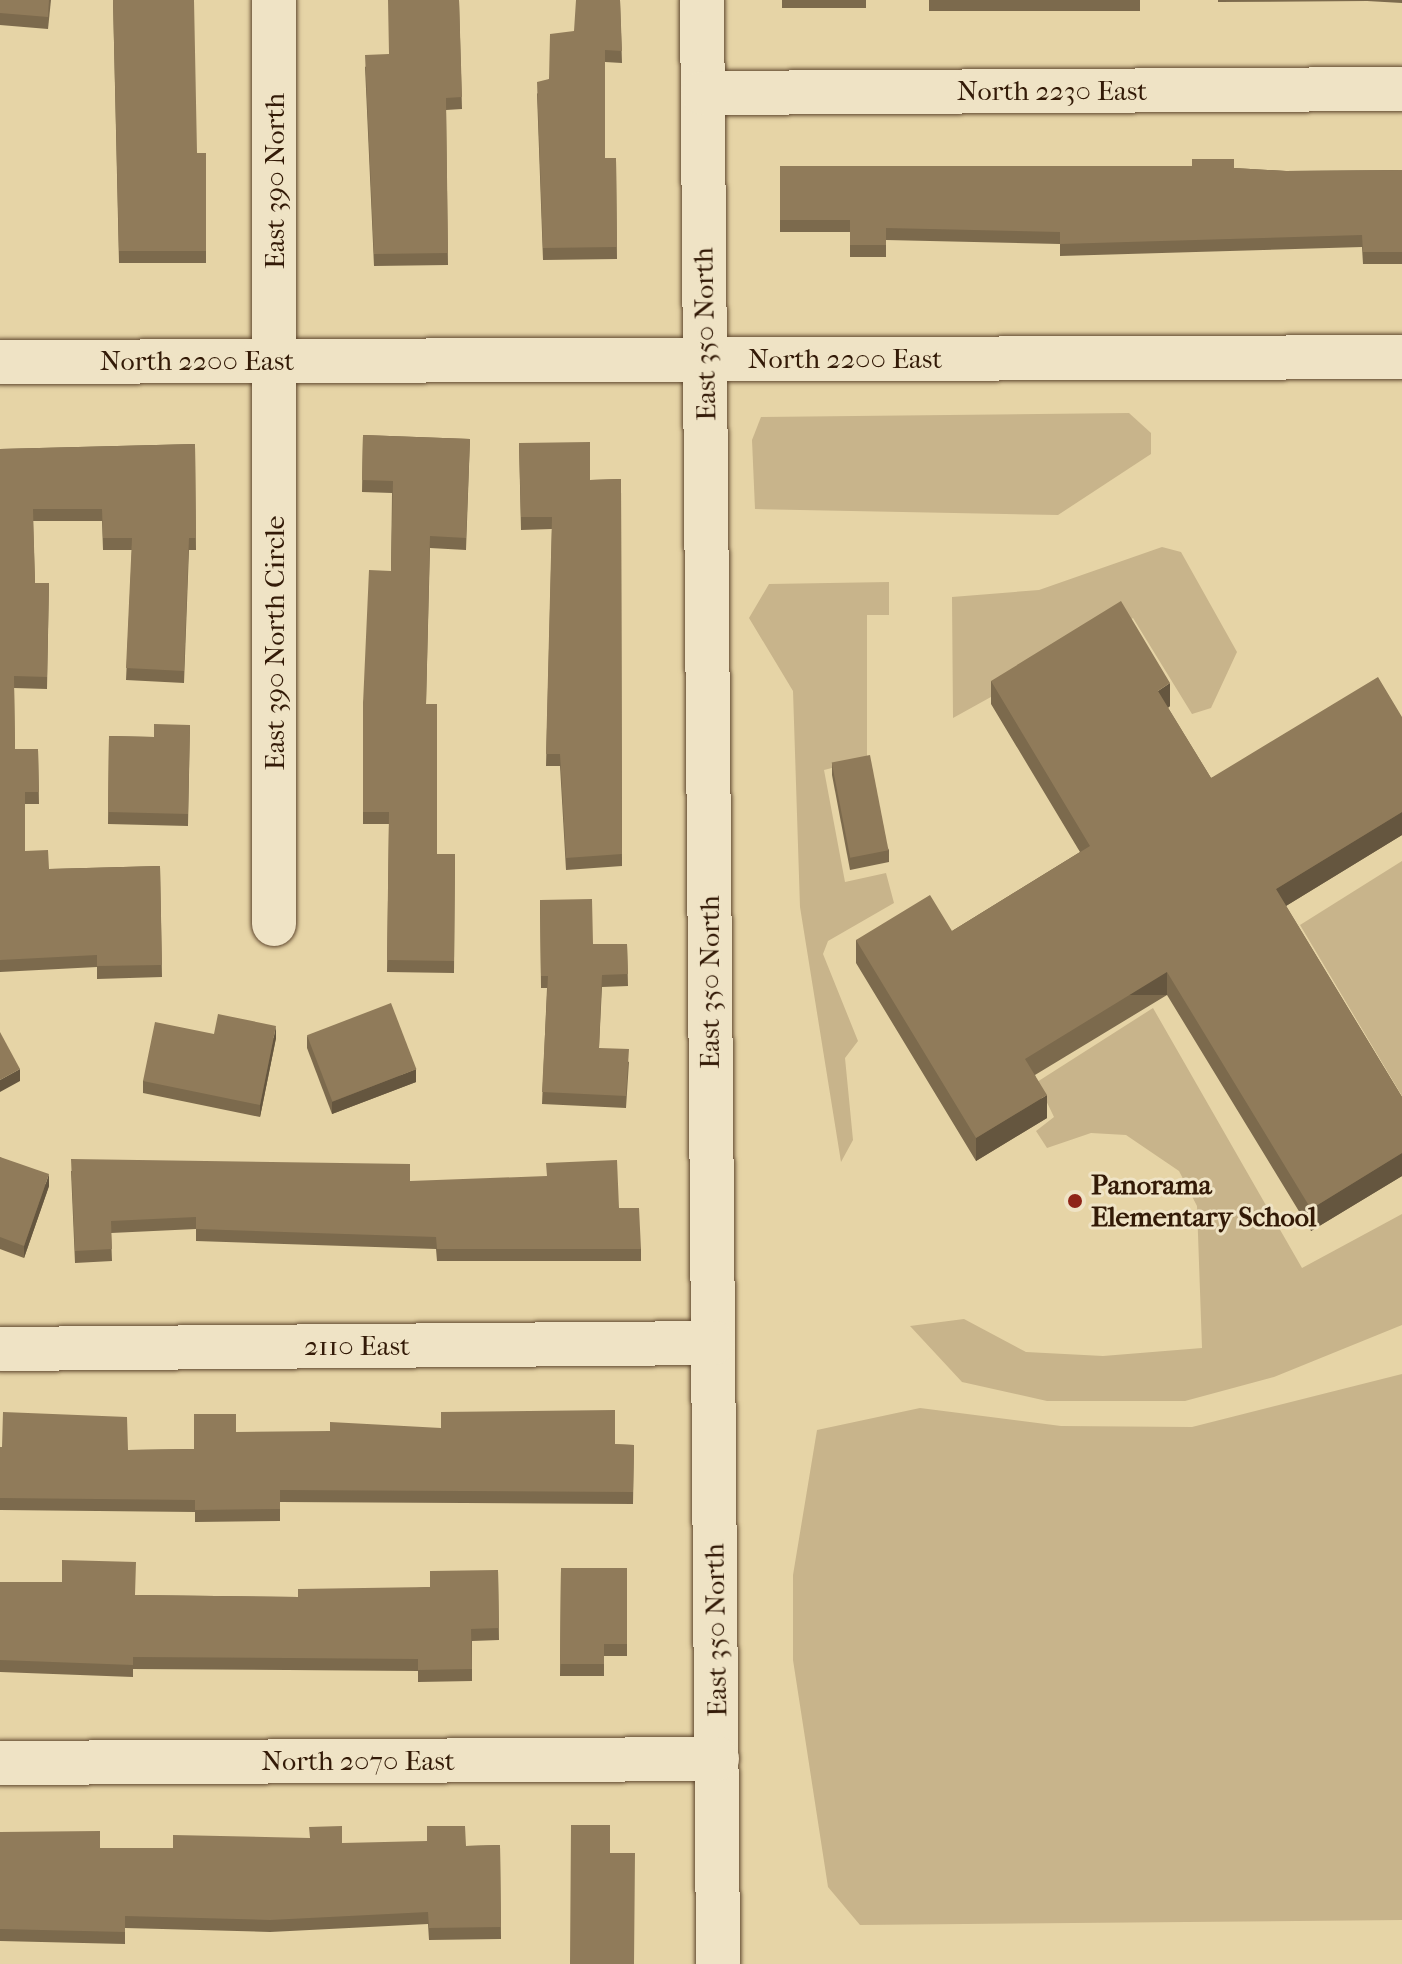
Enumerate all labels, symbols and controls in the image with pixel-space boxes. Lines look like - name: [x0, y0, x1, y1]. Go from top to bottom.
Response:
- street label: North 2230 East: [957, 74, 1147, 108]
- street label: East 390 North: [258, 93, 292, 269]
- street label: East 350 North: [687, 247, 723, 421]
- street label: North 2200 East: [748, 342, 942, 376]
- street label: North 2200 East: [100, 344, 294, 378]
- street label: East 390 North Circle: [258, 516, 292, 770]
- street label: East 350 North: [693, 895, 727, 1069]
- place label: Panorama Elementary School: [1091, 1168, 1317, 1234]
- marker: Panorama Elementary School: [1066, 1192, 1084, 1210]
- street label: 2110 East: [304, 1329, 410, 1363]
- street label: East 350 North: [698, 1543, 734, 1717]
- street label: North 2070 East: [261, 1744, 455, 1778]

